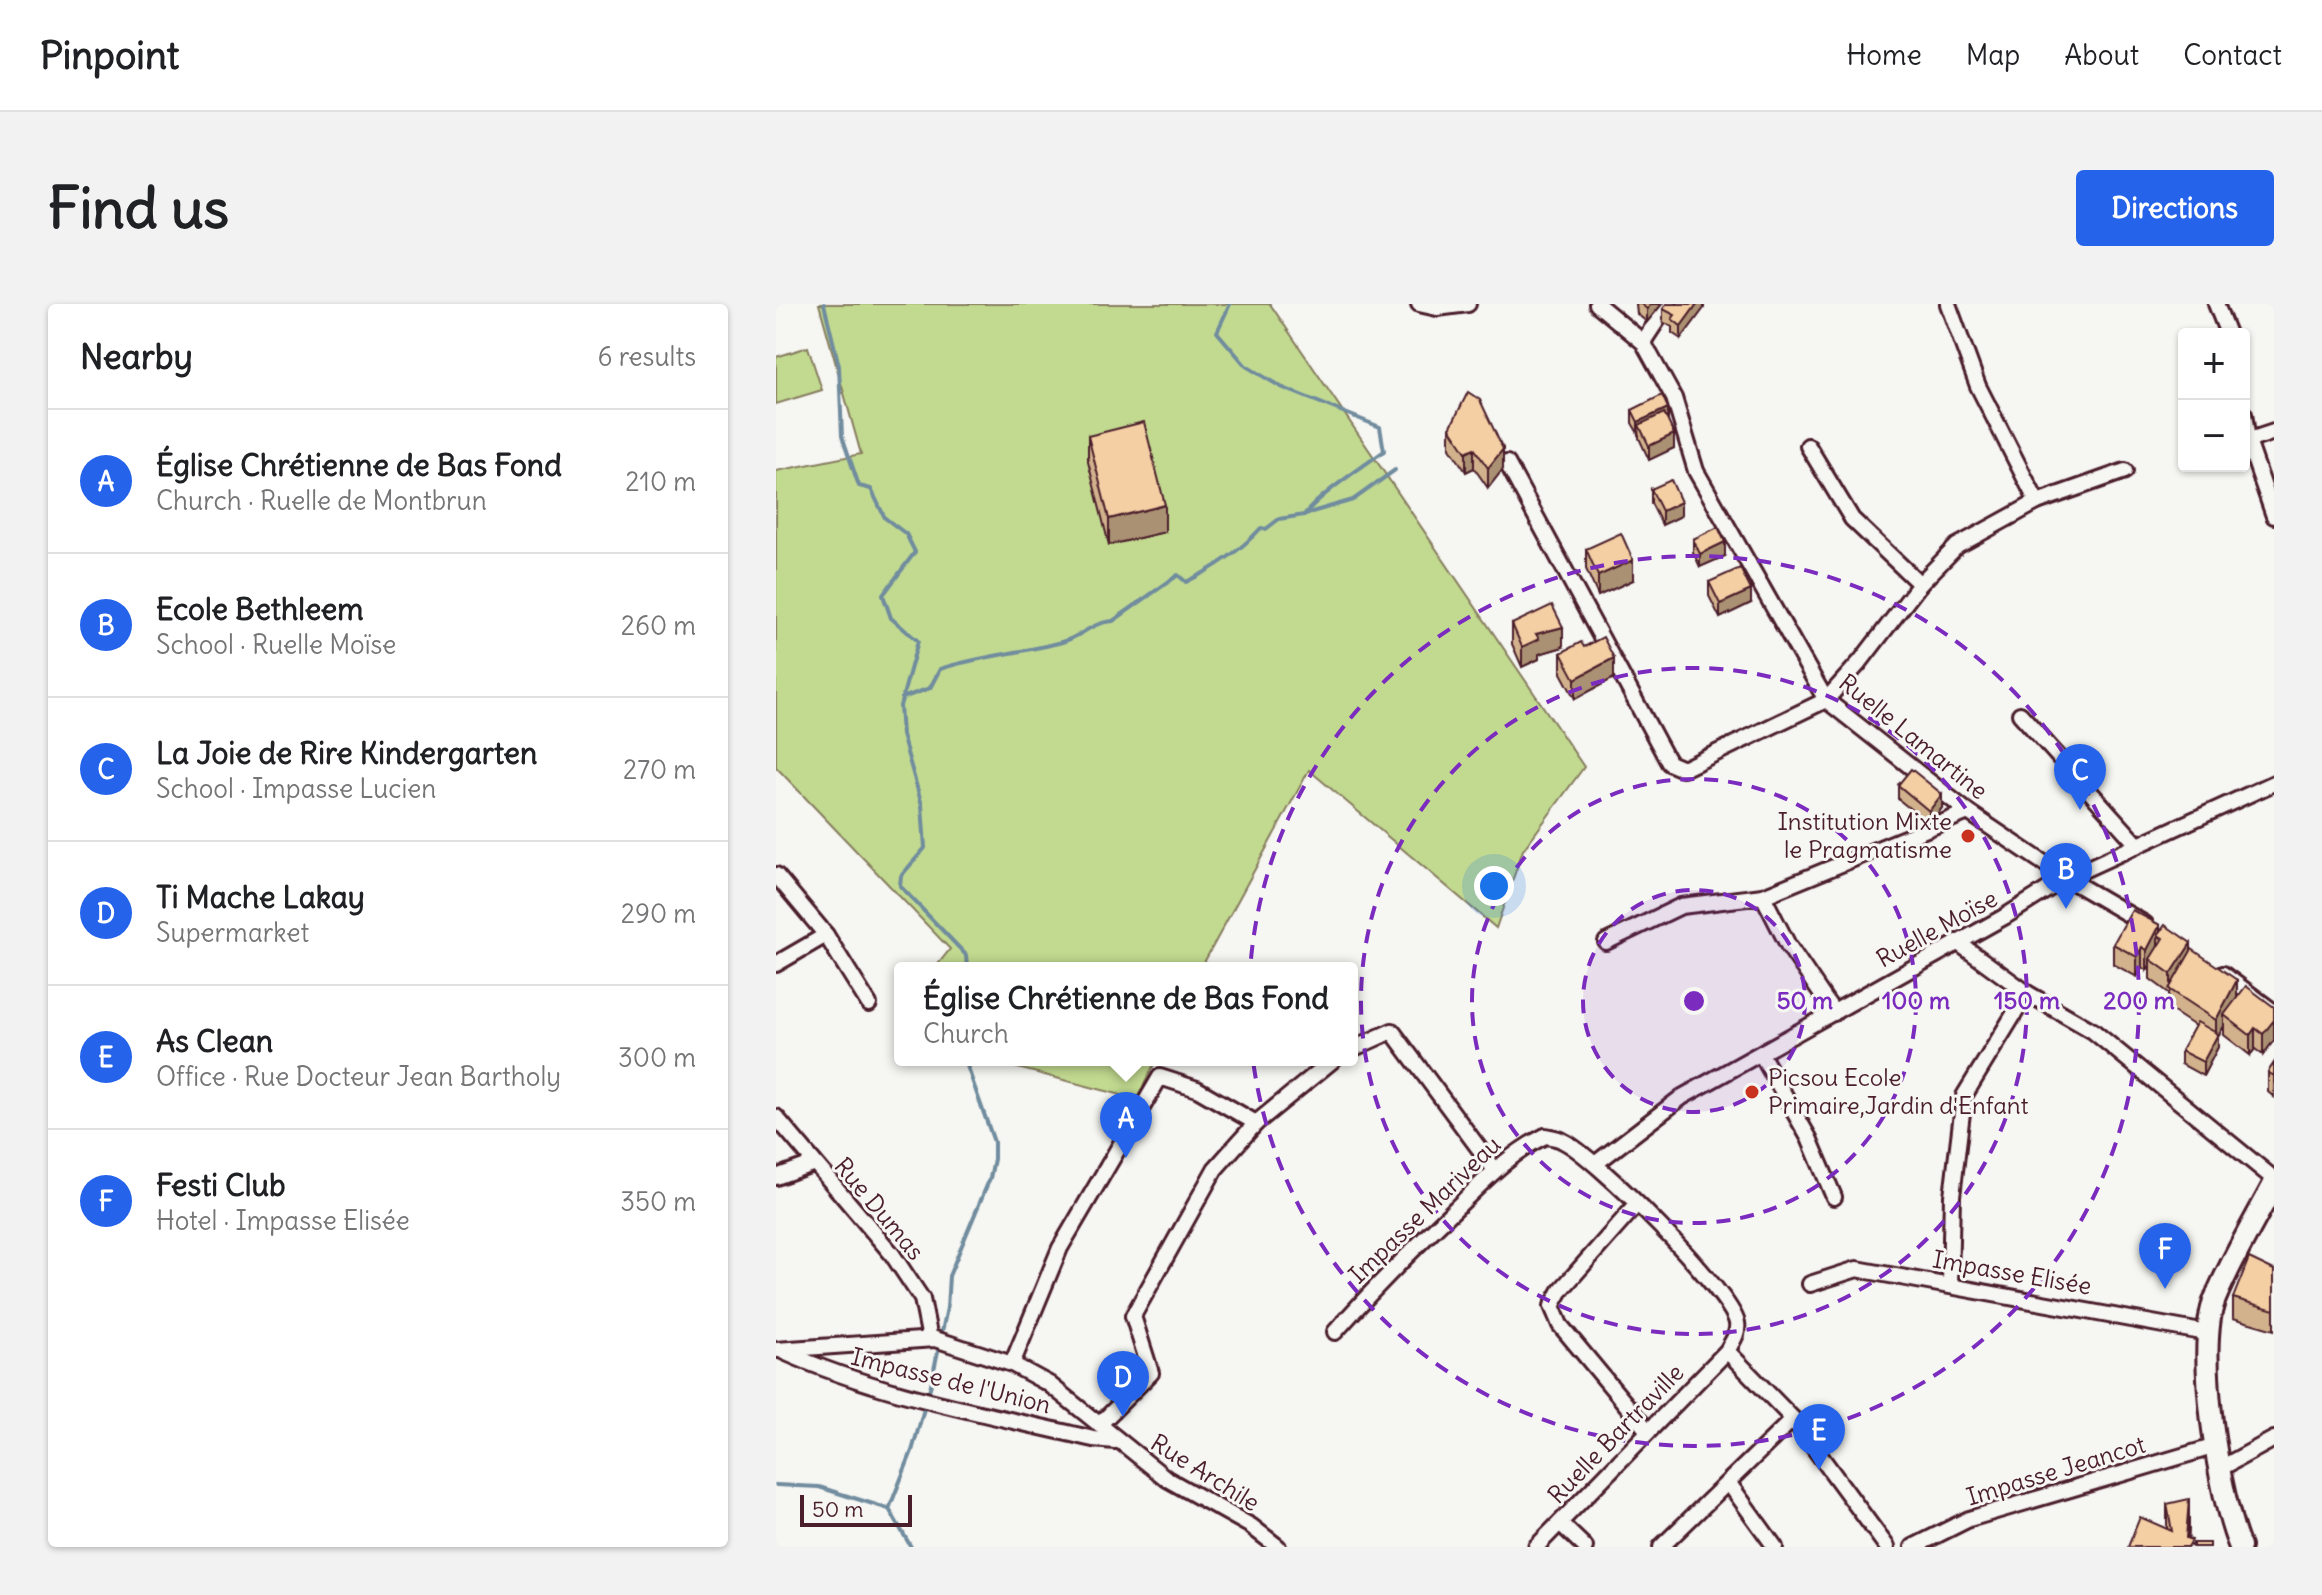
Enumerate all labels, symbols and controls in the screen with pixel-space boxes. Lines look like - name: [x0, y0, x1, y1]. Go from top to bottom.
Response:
- text: Pinpoint: [40, 32, 179, 79]
- text: Home: [1846, 37, 1922, 73]
- text: Map: [1966, 37, 2020, 73]
- text: About: [2064, 37, 2139, 73]
- text: Contact: [2183, 37, 2282, 73]
- button: Directions: [2076, 170, 2274, 246]
- text: Find us: [48, 173, 229, 243]
- map controls: [2178, 328, 2250, 472]
- button: +: [2178, 328, 2250, 400]
- text: Nearby: [80, 335, 193, 378]
- text: 6 results: [598, 340, 696, 373]
- button: −: [2178, 400, 2250, 472]
- text: Église Chrétienne de Bas Fond: [156, 446, 562, 484]
- text: A: [98, 465, 114, 498]
- text: 210 m: [625, 465, 696, 498]
- text: Church · Ruelle de Montbrun: [156, 484, 487, 517]
- text: Ecole Bethleem: [156, 590, 364, 628]
- text: B: [97, 609, 115, 642]
- text: 260 m: [621, 609, 696, 642]
- text: School · Ruelle Moïse: [156, 628, 396, 661]
- street label: Ruelle Lamartine: [1833, 667, 1994, 805]
- text: La Joie de Rire Kindergarten: [156, 734, 537, 772]
- pin: C: [2054, 744, 2106, 810]
- text: C: [97, 753, 115, 786]
- text: 270 m: [623, 753, 696, 786]
- text: School · Impasse Lucien: [156, 772, 436, 805]
- place label: Institution Mixte le Pragmatisme: [1777, 806, 1952, 864]
- marker: Institution Mixte le Pragmatisme: [1959, 827, 1977, 845]
- pin: B: [2040, 843, 2092, 909]
- your location: [1474, 866, 1514, 906]
- text: Ti Mache Lakay: [156, 878, 365, 916]
- street label: Ruelle Moïse: [1871, 883, 2002, 974]
- text: D: [97, 897, 115, 930]
- text: 290 m: [621, 897, 696, 930]
- text: Supermarket: [156, 916, 309, 949]
- popup: [894, 962, 1358, 1066]
- text: Église Chrétienne de Bas Fond: [923, 979, 1329, 1017]
- text: 50 m: [1777, 985, 1833, 1015]
- text: 100 m: [1882, 985, 1950, 1015]
- text: 150 m: [1994, 985, 2060, 1015]
- text: 200 m: [2103, 985, 2175, 1015]
- centre of rings: [1680, 987, 1708, 1015]
- text: Church: [923, 1017, 1009, 1050]
- text: As Clean: [156, 1022, 273, 1060]
- text: E: [98, 1041, 114, 1074]
- text: 300 m: [618, 1041, 696, 1074]
- text: Office · Rue Docteur Jean Bartholy: [156, 1060, 561, 1093]
- place label: Picsou Ecole Primaire,Jardin d'Enfant: [1768, 1062, 2029, 1120]
- marker: Picsou Ecole Primaire,Jardin d'Enfant: [1743, 1083, 1761, 1101]
- pin: A: [1100, 1092, 1152, 1158]
- street label: Impasse Mariveau: [1342, 1129, 1507, 1289]
- street label: Rue Dumas: [828, 1151, 931, 1266]
- text: Festi Club: [156, 1166, 286, 1204]
- text: F: [99, 1185, 113, 1218]
- text: 350 m: [620, 1185, 696, 1218]
- text: Hotel · Impasse Elisée: [156, 1204, 410, 1237]
- pin: F: [2139, 1223, 2191, 1289]
- street label: Impasse Elisée: [1930, 1243, 2094, 1301]
- street label: Impasse de l'Union: [848, 1341, 1054, 1419]
- pin: D: [1097, 1351, 1149, 1417]
- street label: Ruelle Bartraville: [1541, 1357, 1689, 1509]
- pin: E: [1793, 1404, 1845, 1470]
- street label: Rue Archile: [1146, 1427, 1265, 1517]
- street label: Impasse Jeancot: [1963, 1429, 2149, 1511]
- scale bar: [800, 1491, 912, 1527]
- text: 50 m: [812, 1495, 864, 1523]

